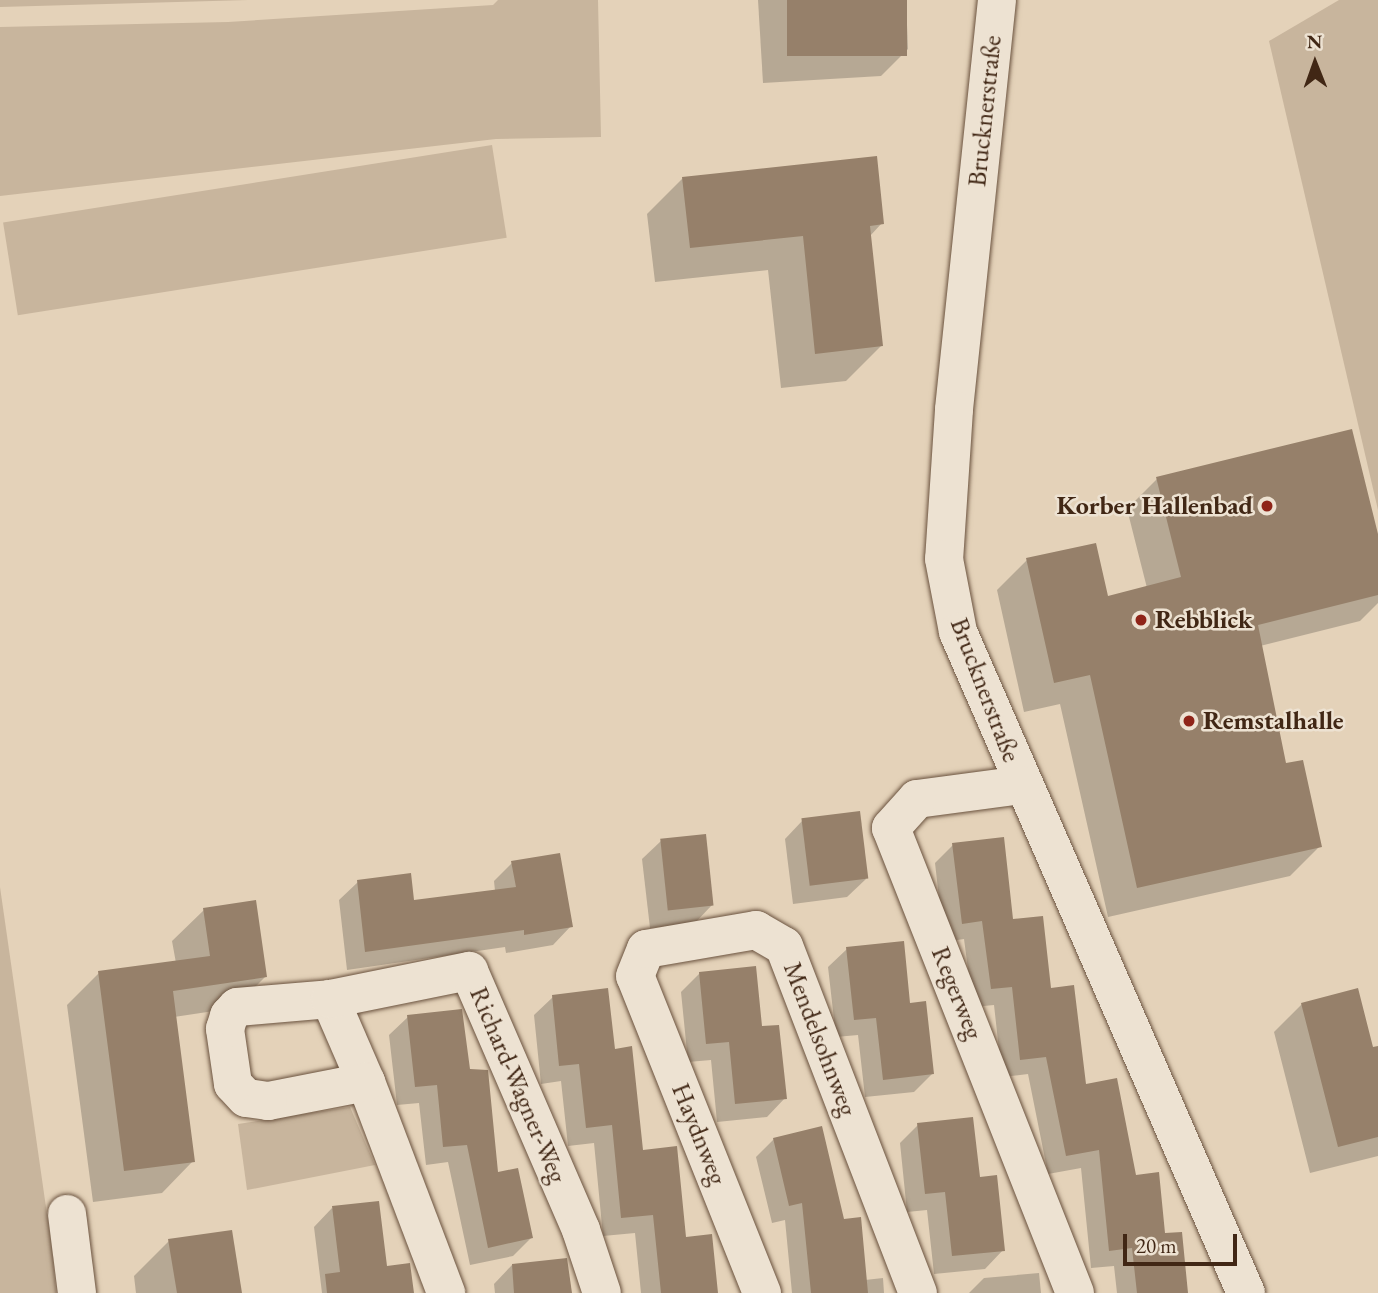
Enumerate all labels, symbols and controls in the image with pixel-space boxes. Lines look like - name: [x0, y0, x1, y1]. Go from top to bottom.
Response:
- north arrow: [1280, 28, 1350, 98]
- text: N: [1307, 29, 1323, 54]
- street label: Brucknerstraße: [962, 34, 1008, 188]
- place label: Korber Hallenbad: [1056, 490, 1253, 522]
- marker: Korber Hallenbad: [1259, 498, 1275, 514]
- place label: Rebblick: [1155, 604, 1252, 636]
- marker: Rebblick: [1133, 612, 1149, 628]
- street label: Brucknerstraße: [943, 614, 1027, 766]
- place label: Remstalhalle: [1203, 705, 1344, 737]
- marker: Remstalhalle: [1181, 713, 1197, 729]
- street label: Regerweg: [924, 942, 990, 1044]
- street label: Mendelsohnweg: [776, 958, 864, 1120]
- street label: Richard-Wagner-Weg: [463, 982, 573, 1188]
- street label: Haydnweg: [665, 1079, 733, 1189]
- scale bar: [1126, 1220, 1240, 1264]
- text: 20 m: [1136, 1232, 1177, 1259]

